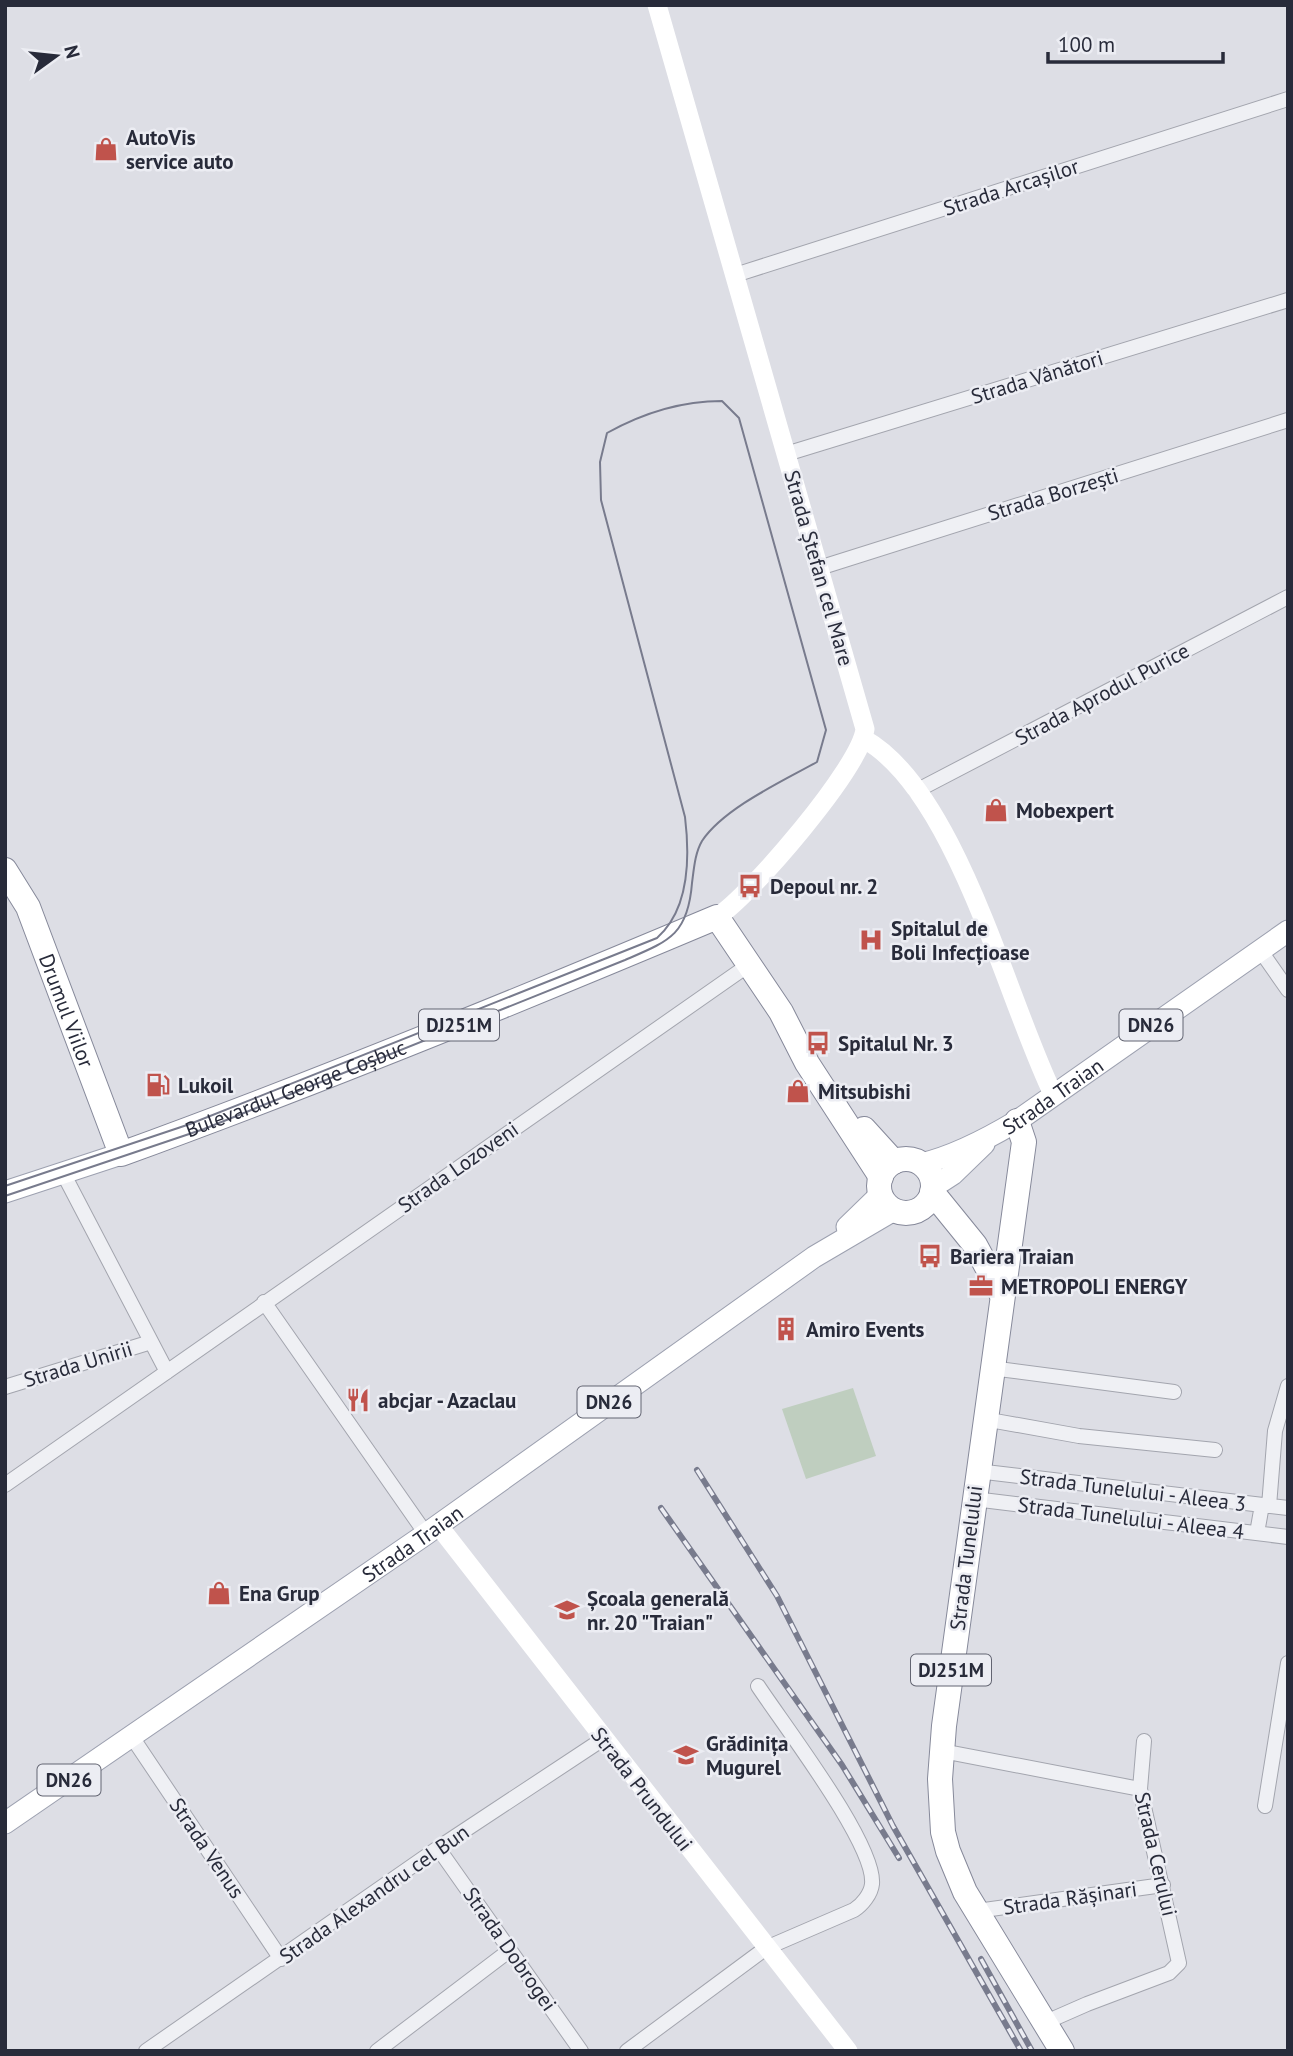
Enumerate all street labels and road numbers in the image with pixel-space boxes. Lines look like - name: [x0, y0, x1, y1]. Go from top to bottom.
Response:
- street label: Strada Arcașilor: [940, 152, 1082, 222]
- street label: Strada Vânători: [968, 344, 1106, 410]
- street label: Strada Borzești: [984, 461, 1122, 527]
- street label: Strada Ștefan cel Mare: [778, 467, 860, 669]
- street label: Strada Aprodul Purice: [1010, 637, 1194, 751]
- street label: Drumul Viilor: [33, 950, 101, 1071]
- road number: DJ251M: [419, 1009, 499, 1040]
- road number: DN26: [1120, 1009, 1182, 1040]
- street label: Bulevardul George Coșbuc: [181, 1033, 410, 1143]
- street label: Strada Traian: [997, 1051, 1108, 1140]
- street label: Strada Lozoveni: [392, 1115, 524, 1219]
- street label: Strada Unirii: [20, 1335, 136, 1393]
- road number: DN26: [578, 1386, 640, 1418]
- street label: Strada Tunelului - Aleea 3: [1018, 1463, 1248, 1517]
- street label: Strada Tunelului: [944, 1484, 988, 1632]
- street label: Strada Tunelului - Aleea 4: [1016, 1491, 1246, 1545]
- street label: Strada Traian: [356, 1499, 468, 1588]
- road number: DJ251M: [911, 1654, 991, 1686]
- street label: Strada Prundului: [585, 1722, 699, 1856]
- road number: DN26: [38, 1764, 100, 1796]
- street label: Strada Cerului: [1129, 1789, 1183, 1919]
- street label: Strada Venus: [164, 1793, 250, 1903]
- street label: Strada Alexandru cel Bun: [274, 1818, 474, 1970]
- street label: Strada Rășinari: [1001, 1875, 1139, 1921]
- street label: Strada Dobrogei: [457, 1882, 563, 2016]

